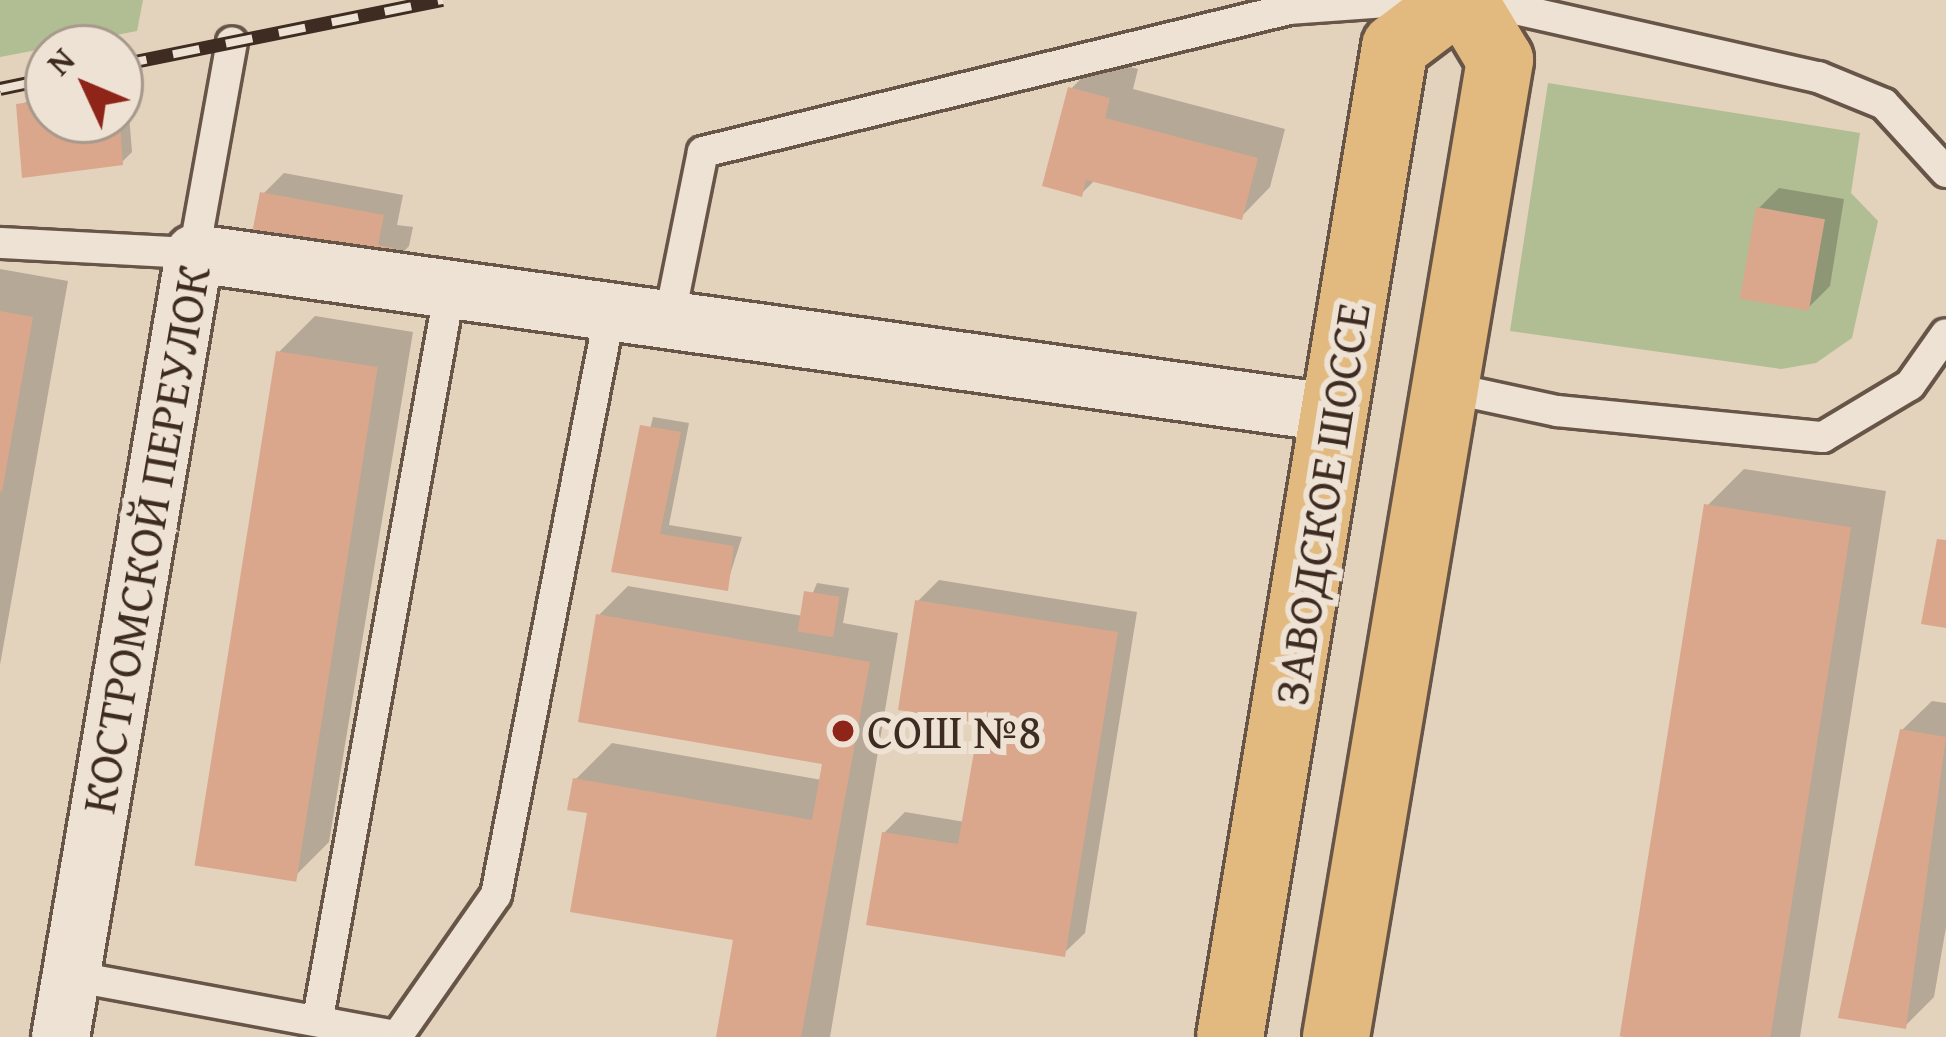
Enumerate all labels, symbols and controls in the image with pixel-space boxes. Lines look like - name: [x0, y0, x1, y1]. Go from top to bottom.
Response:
- north arrow: [24, 24, 144, 144]
- text: N: [35, 36, 85, 86]
- street label: КОСТРОМСКОЙ ПЕРЕУЛОК: [68, 260, 222, 818]
- street label: ЗАВОДСКОЕ ШОССЕ: [1261, 299, 1381, 709]
- place label: СОШ №8: [867, 702, 1041, 760]
- marker: СОШ №8: [830, 718, 856, 744]

